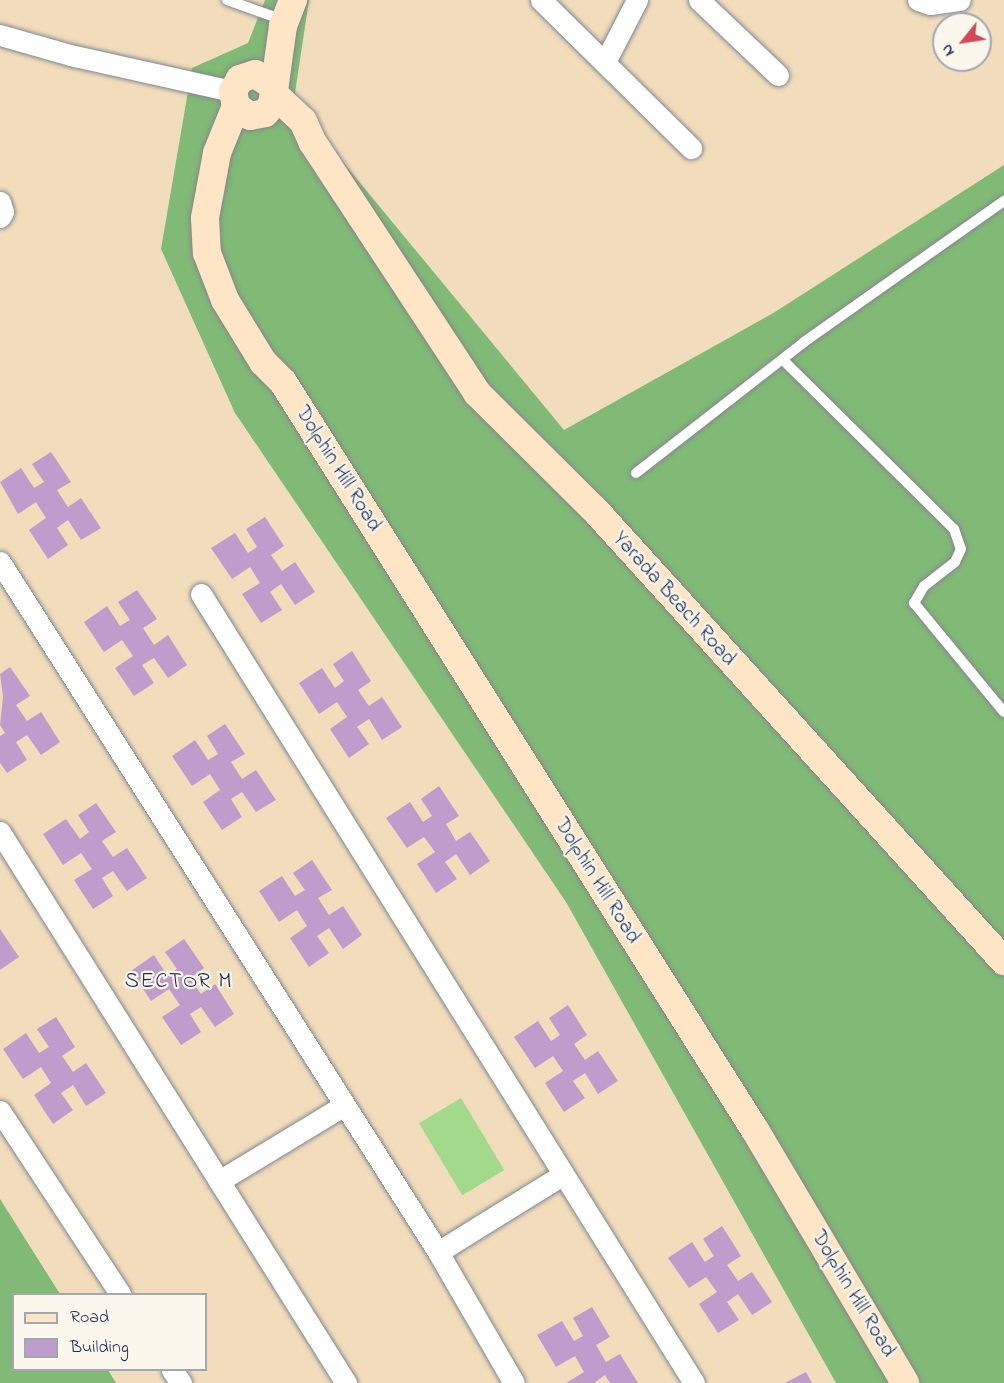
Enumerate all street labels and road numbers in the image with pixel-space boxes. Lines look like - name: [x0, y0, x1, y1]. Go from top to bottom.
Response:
- street label: Dolphin Hill Road: [289, 402, 387, 536]
- street label: Yarada Beach Road: [607, 527, 741, 671]
- street label: Dolphin Hill Road: [548, 814, 646, 948]
- street label: Dolphin Hill Road: [805, 1226, 901, 1362]

